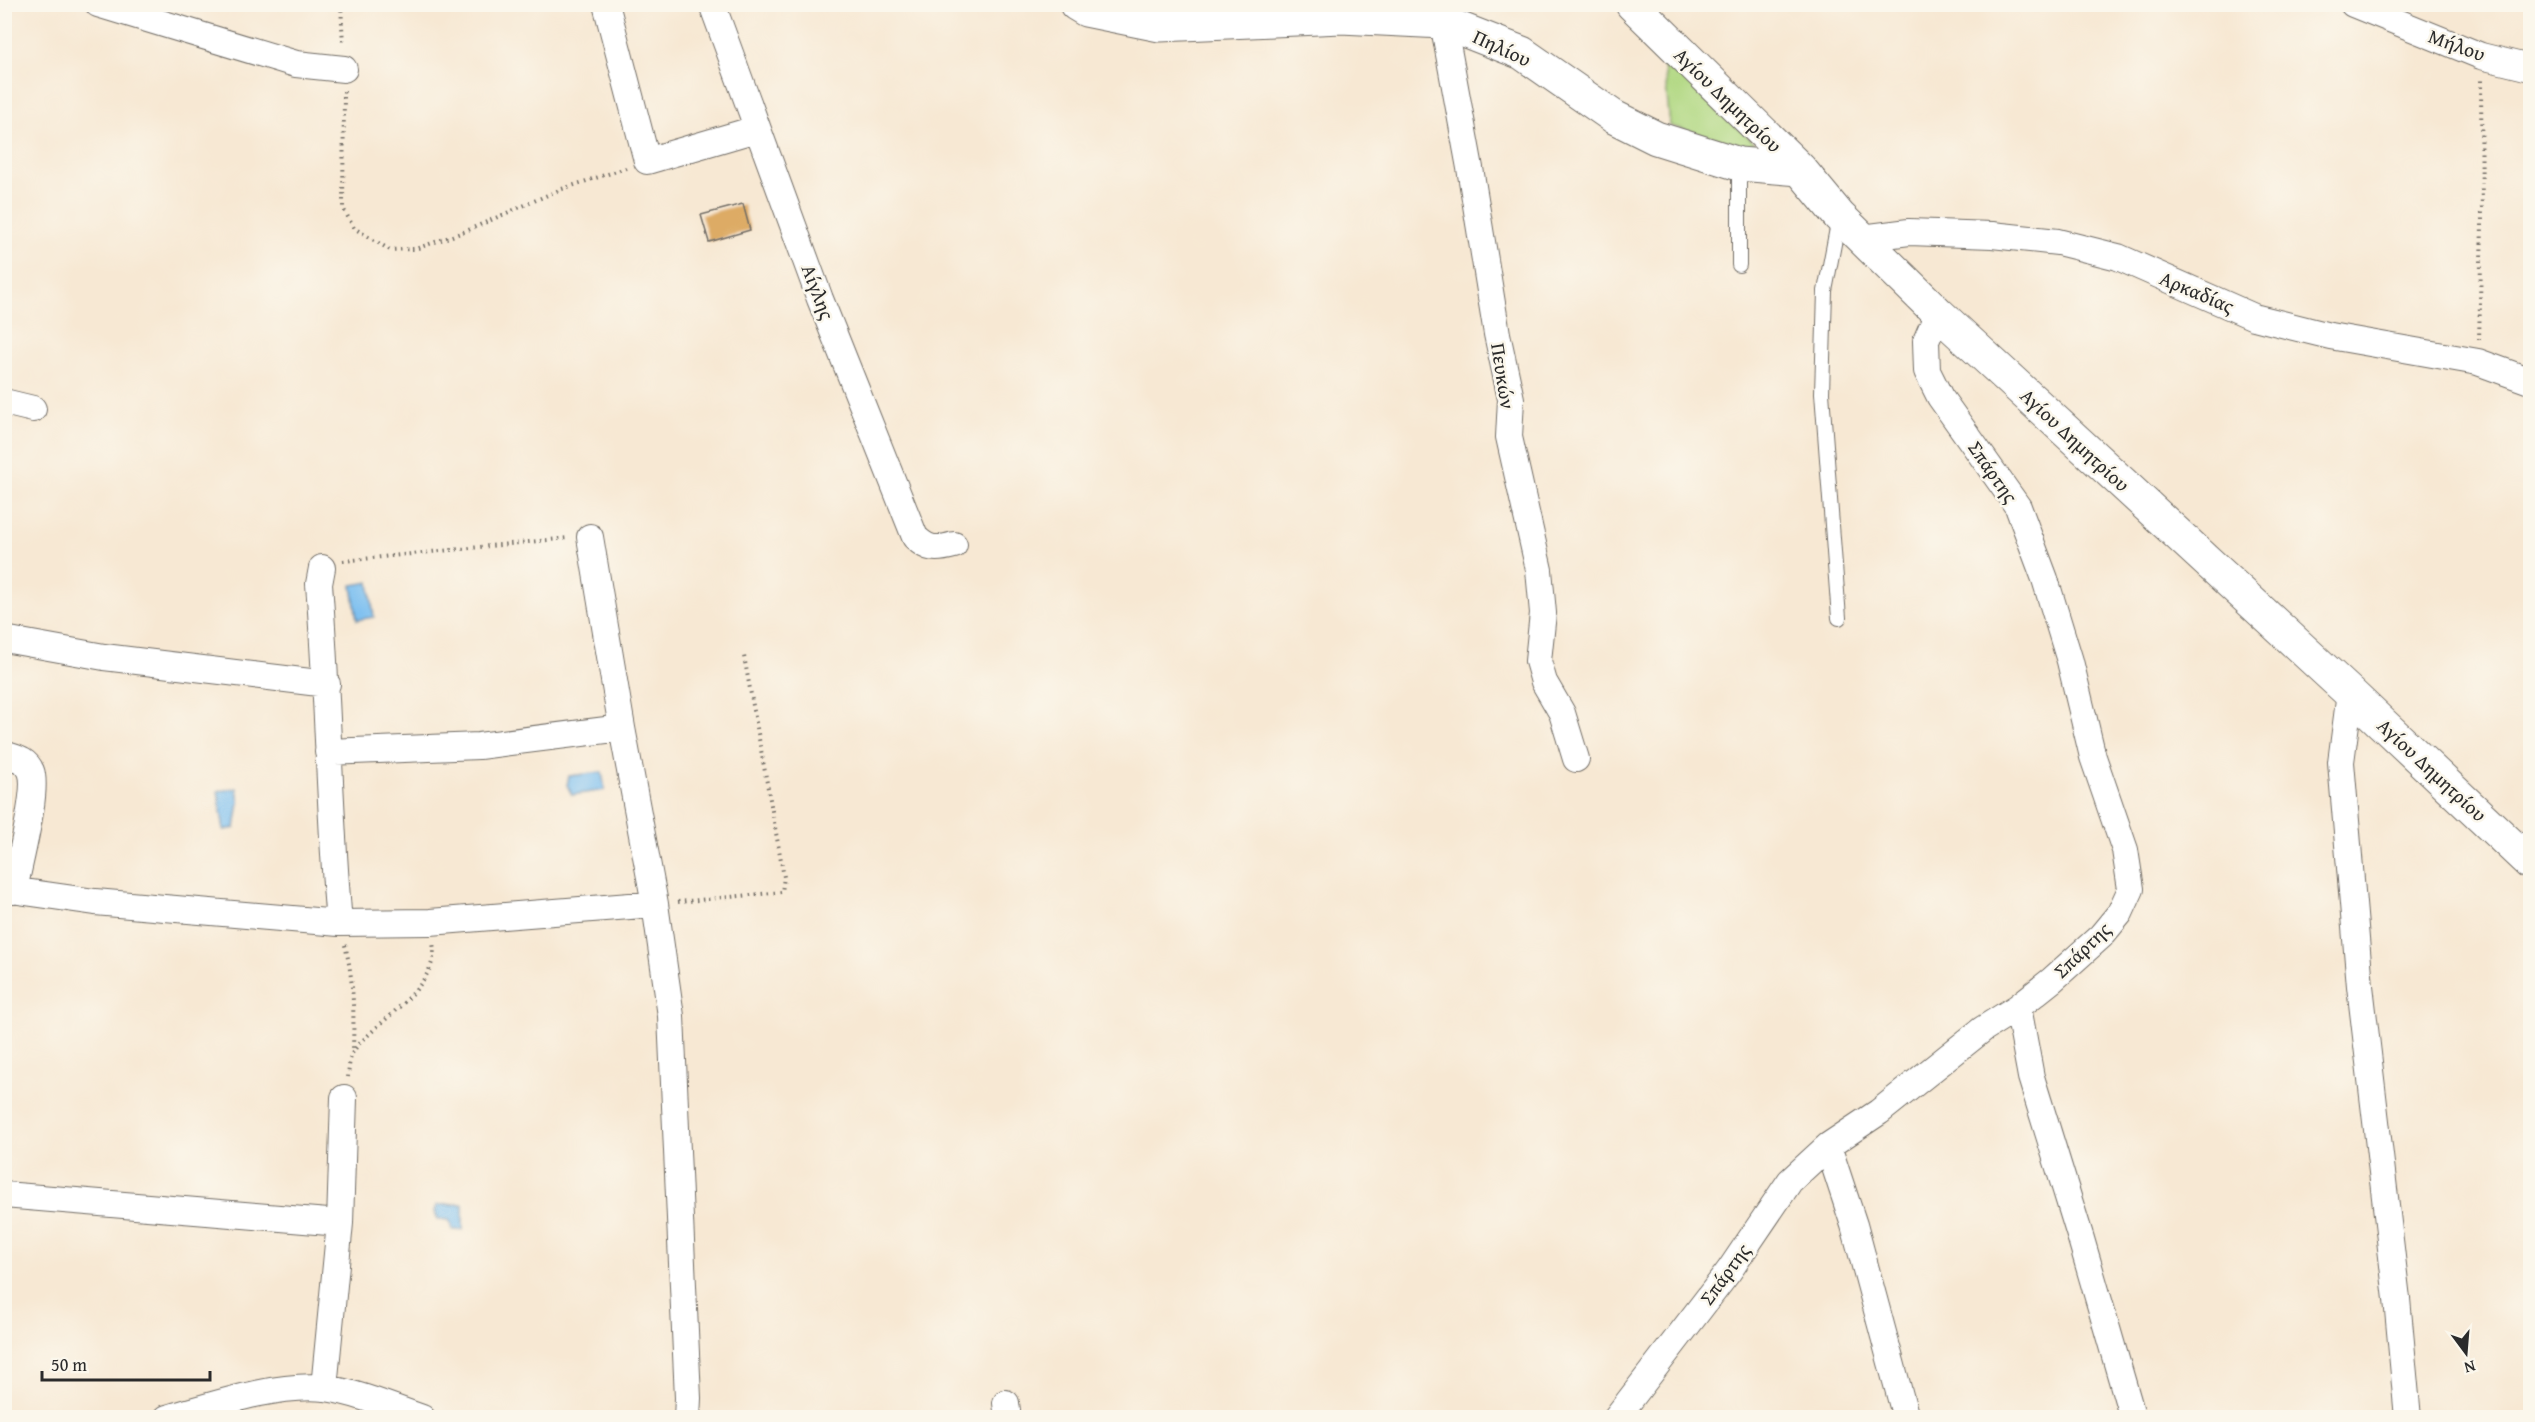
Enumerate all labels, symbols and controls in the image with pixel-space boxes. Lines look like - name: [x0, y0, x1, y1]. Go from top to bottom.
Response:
- street label: Μήλου: [2425, 21, 2490, 68]
- street label: Πηλίου: [1468, 22, 1536, 74]
- street label: Αγίου Δημητρίου: [1668, 41, 1789, 159]
- street label: Αίγλης: [795, 260, 842, 324]
- street label: Αρκαδίας: [2156, 263, 2239, 320]
- street label: Πευκών: [1484, 341, 1523, 411]
- street label: Αγίου Δημητρίου: [2014, 381, 2136, 498]
- street label: Σπάρτης: [1961, 435, 2026, 509]
- street label: Αγίου Δημητρίου: [2371, 711, 2493, 828]
- street label: Σπάρτης: [2046, 915, 2117, 984]
- street label: Σπάρτης: [1692, 1236, 1757, 1311]
- north arrow: [2436, 1323, 2496, 1383]
- scale bar: [42, 1344, 210, 1382]
- text: 50 m: [51, 1351, 87, 1378]
- text: N: [2461, 1354, 2479, 1381]

